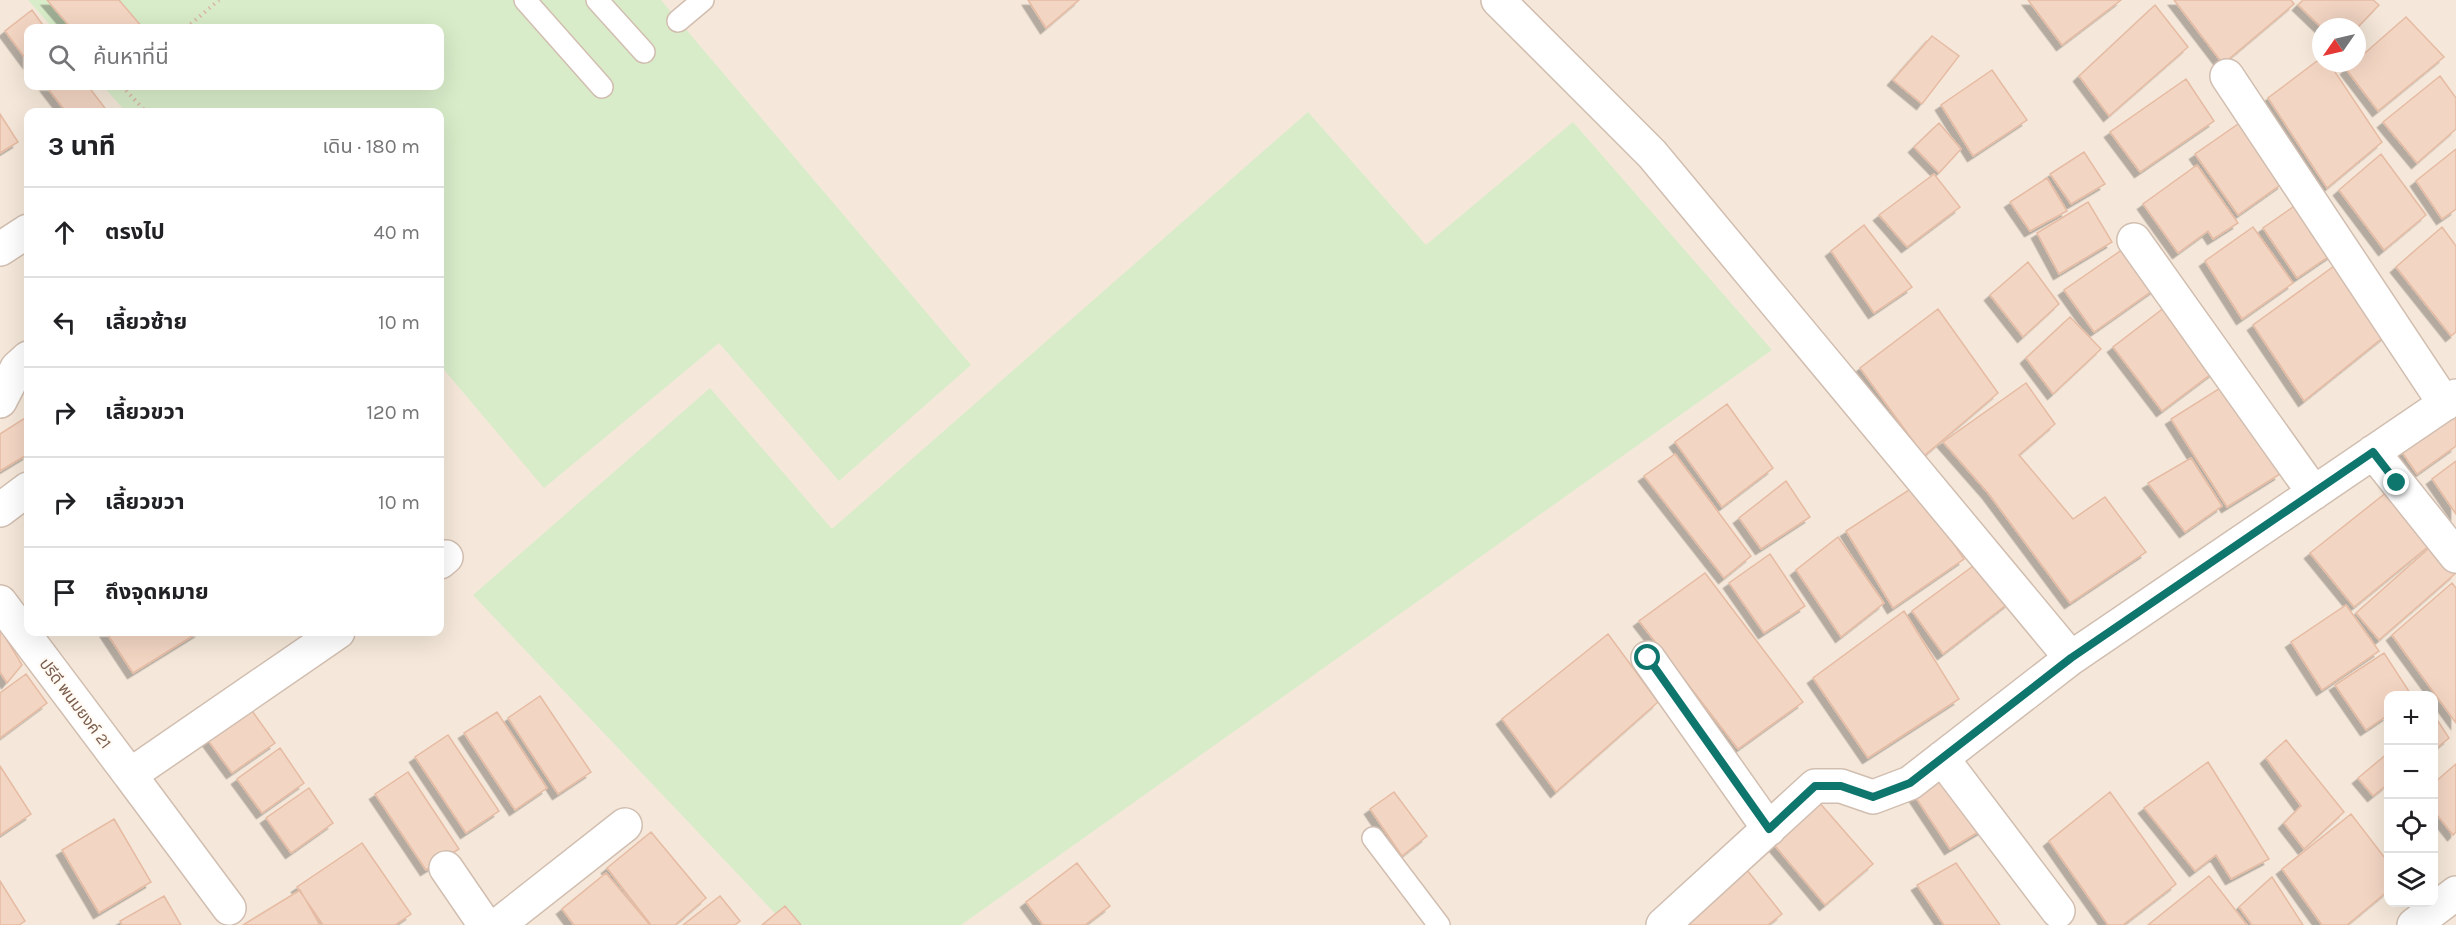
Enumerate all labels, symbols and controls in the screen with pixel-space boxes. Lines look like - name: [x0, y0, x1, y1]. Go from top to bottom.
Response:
- north arrow: [2312, 18, 2366, 72]
- search box: [24, 24, 444, 90]
- icon: search: [45, 41, 78, 74]
- text: ค้นหาที่นี่: [93, 44, 169, 70]
- text: 3 นาที: [48, 131, 116, 162]
- text: เดิน · 180 m: [322, 135, 420, 158]
- icon: ahead: [48, 216, 81, 249]
- text: ตรงไป: [105, 219, 165, 245]
- text: 40 m: [374, 221, 420, 244]
- icon: left: [48, 306, 81, 339]
- text: เลี้ยวซ้าย: [105, 309, 187, 335]
- text: 10 m: [378, 311, 420, 334]
- icon: right: [48, 396, 81, 429]
- text: เลี้ยวขวา: [105, 399, 185, 425]
- text: 120 m: [366, 401, 420, 424]
- route end: [2383, 469, 2409, 495]
- icon: right: [48, 486, 81, 519]
- text: เลี้ยวขวา: [105, 489, 185, 515]
- text: 10 m: [378, 491, 420, 514]
- icon: arrive: [48, 576, 81, 609]
- text: ถึงจุดหมาย: [105, 579, 209, 605]
- route start: [1634, 644, 1660, 670]
- street label: ปรีดี พนมยงค์ 21: [35, 654, 116, 752]
- map controls: [2384, 691, 2438, 907]
- button: +: [2384, 691, 2438, 745]
- button: −: [2384, 745, 2438, 799]
- button: locate: [2384, 799, 2438, 853]
- button: layers: [2384, 853, 2438, 907]

